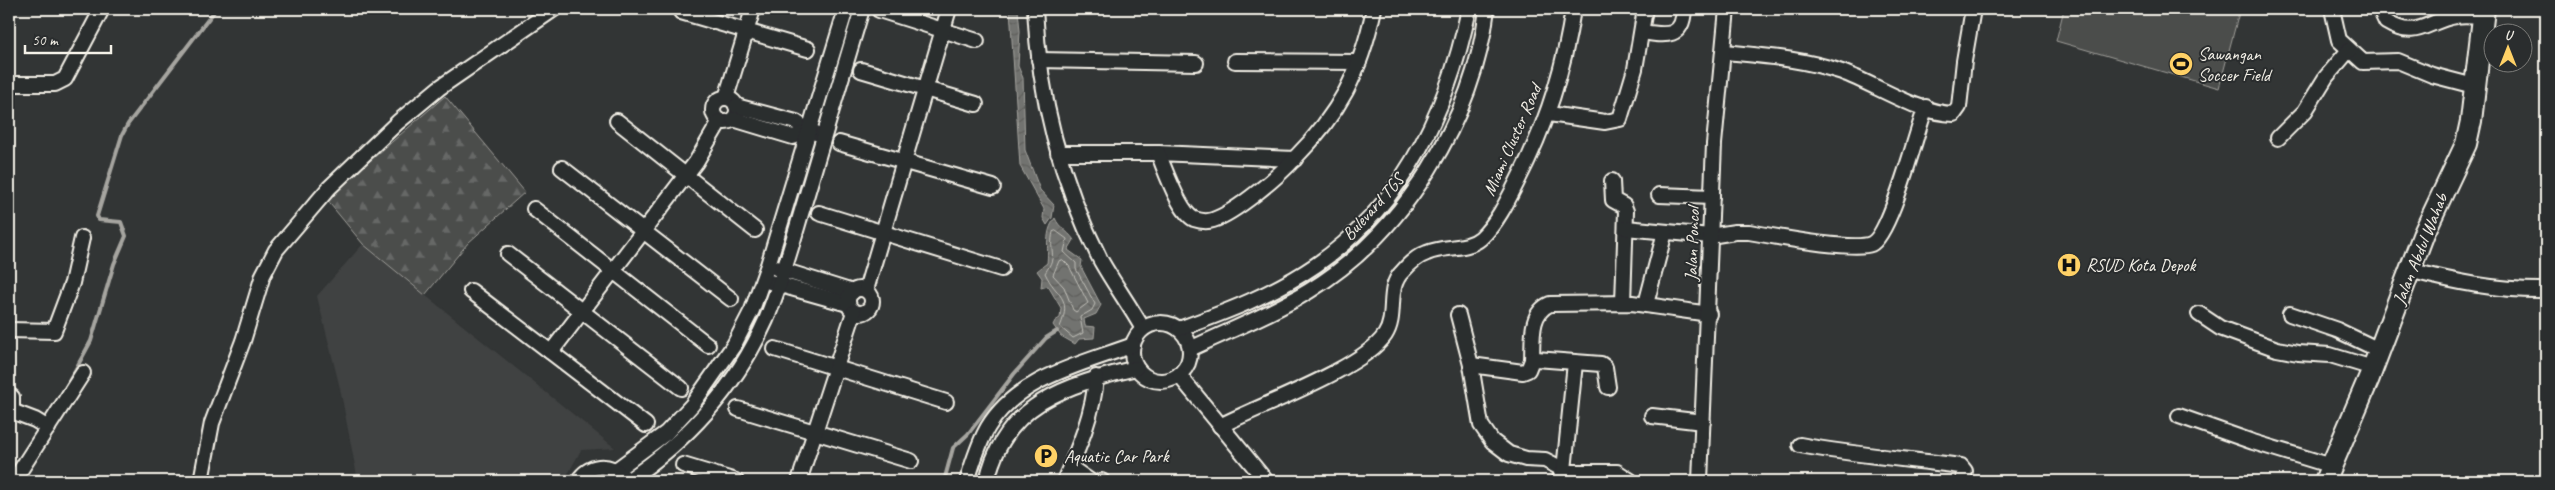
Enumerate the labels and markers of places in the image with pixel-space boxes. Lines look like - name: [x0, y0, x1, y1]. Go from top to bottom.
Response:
- place label: Sawangan Soccer Field: [2198, 43, 2273, 86]
- sports icon: Sawangan Soccer Field: [2168, 51, 2194, 77]
- hospital icon: RSUD Kota Depok: [2056, 252, 2082, 278]
- place label: RSUD Kota Depok: [2086, 254, 2197, 276]
- parking icon: Aquatic Car Park: [1033, 443, 1059, 469]
- place label: Aquatic Car Park: [1064, 445, 1170, 467]

